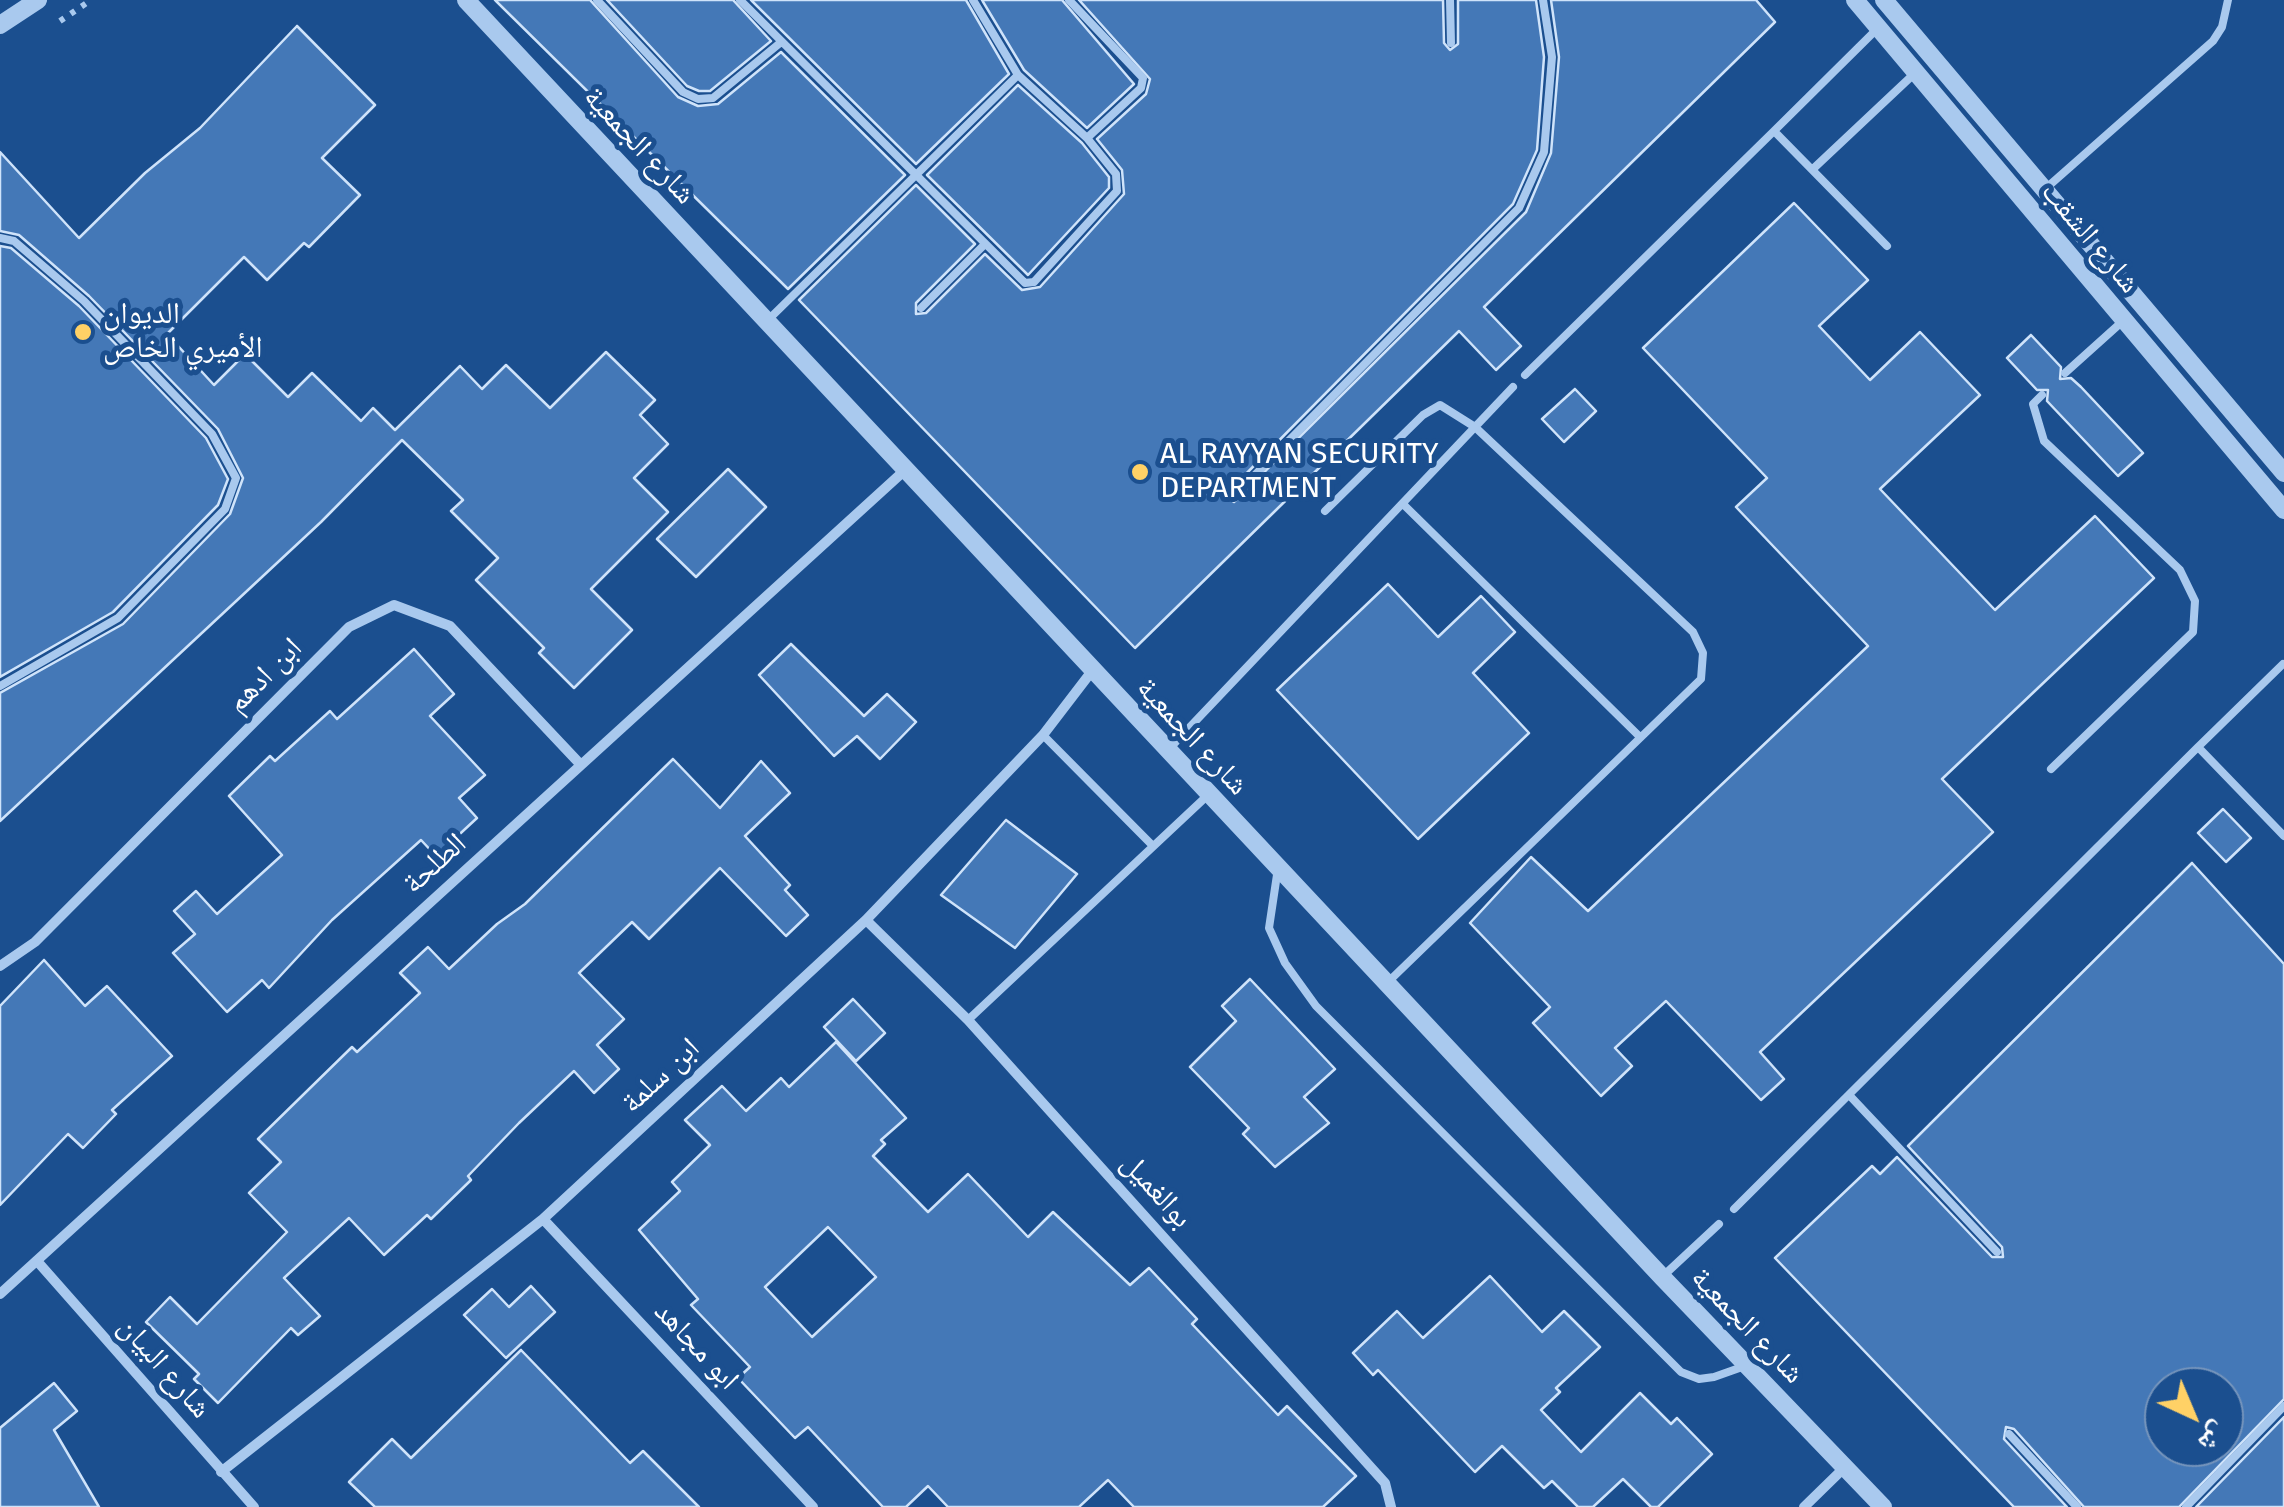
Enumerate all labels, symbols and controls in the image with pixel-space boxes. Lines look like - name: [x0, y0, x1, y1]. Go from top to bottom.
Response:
- street label: شارع الجمعية: [575, 80, 703, 212]
- street label: شارع الشقب: [2033, 175, 2147, 301]
- place label: الديوان الأميري الخاص: [103, 297, 263, 368]
- marker: الديوان الأميري الخاص: [72, 321, 94, 343]
- place label: AL RAYYAN SECURITY DEPARTMENT: [1160, 437, 1439, 508]
- marker: AL RAYYAN SECURITY DEPARTMENT: [1129, 461, 1151, 483]
- street label: ابن ادهم: [220, 631, 310, 721]
- street label: شارع الجمعية: [1128, 671, 1256, 803]
- street label: الطلحة: [396, 826, 474, 902]
- street label: ابن سلمة: [614, 1031, 708, 1121]
- street label: بوالغميل: [1113, 1146, 1199, 1236]
- street label: شارع الجمعية: [1683, 1260, 1811, 1392]
- street label: ابو مجاهد: [646, 1294, 746, 1398]
- street label: شارع البيان: [110, 1310, 218, 1426]
- north arrow: [2144, 1367, 2244, 1467]
- text: ش: [2192, 1415, 2236, 1460]

